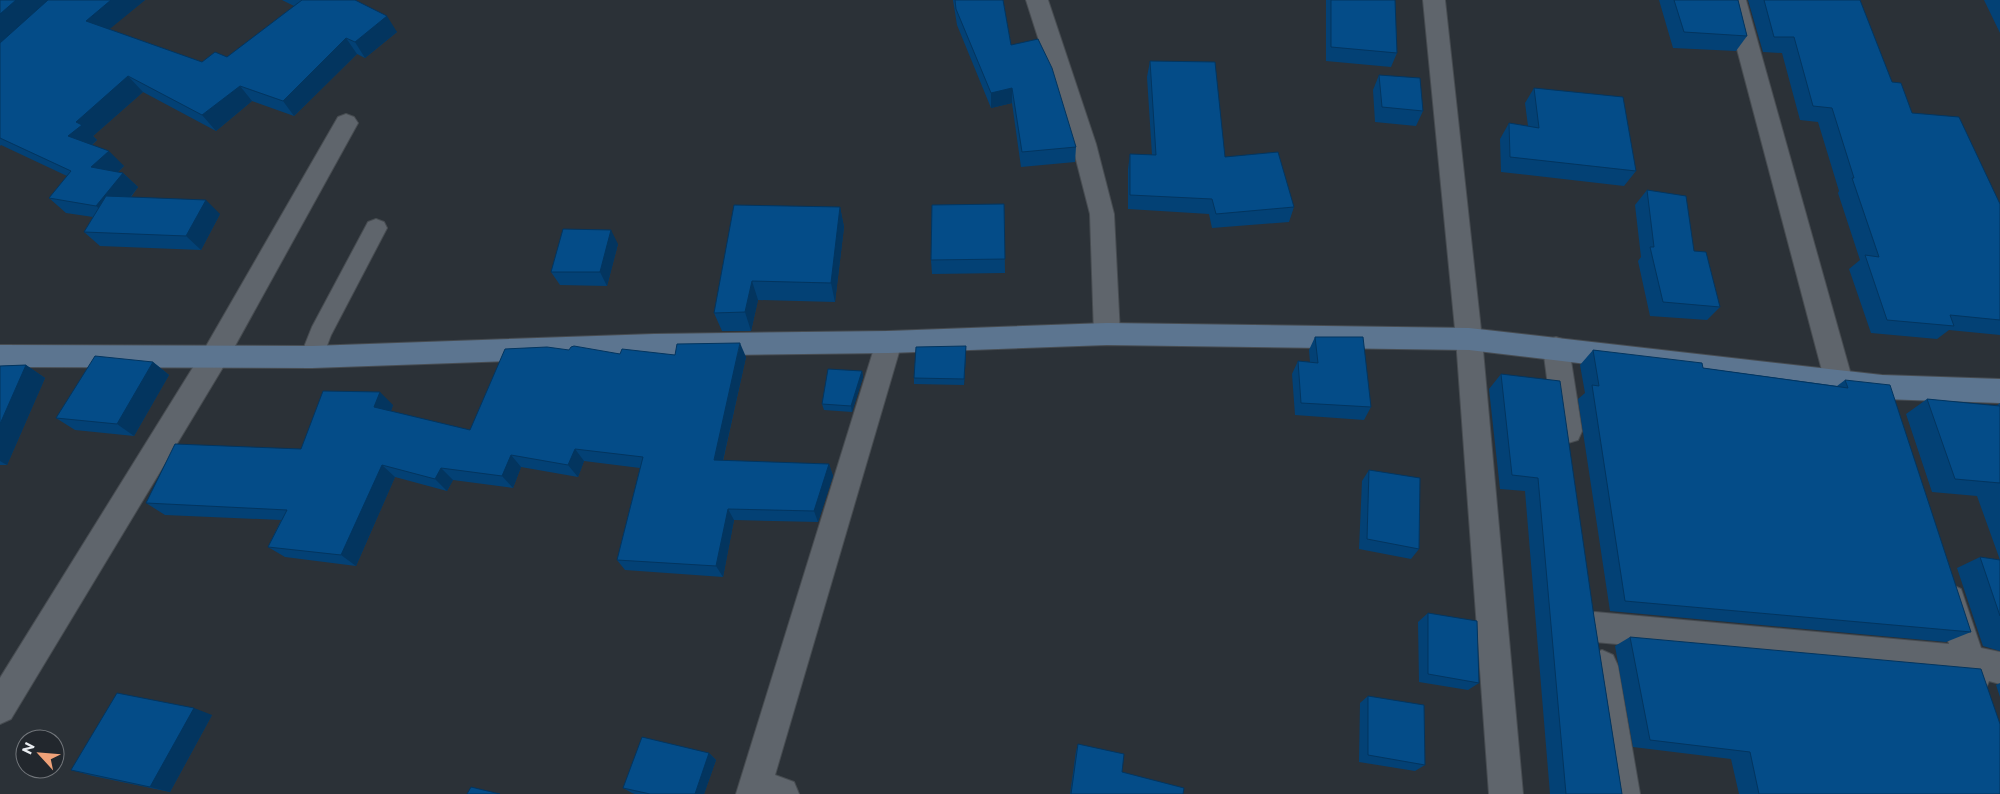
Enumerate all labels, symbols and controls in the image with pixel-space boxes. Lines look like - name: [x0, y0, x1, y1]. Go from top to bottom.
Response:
- north arrow: [15, 729, 65, 779]
- text: N: [18, 739, 39, 757]

